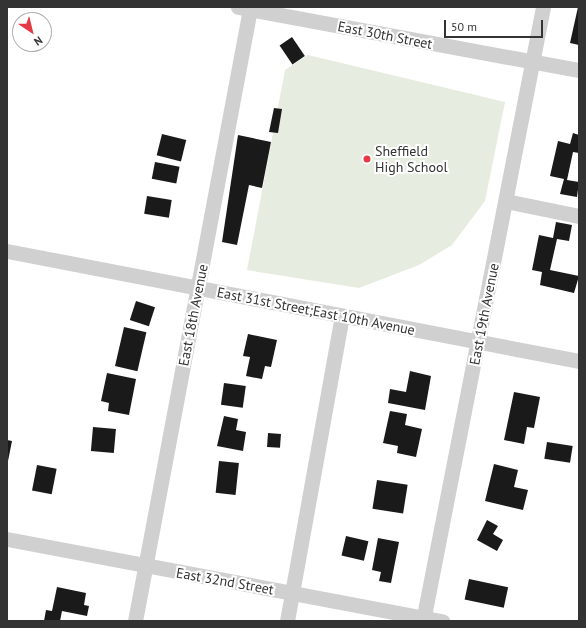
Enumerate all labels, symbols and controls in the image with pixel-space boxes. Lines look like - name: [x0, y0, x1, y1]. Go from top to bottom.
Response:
- north arrow: [12, 12, 52, 52]
- scale bar: [446, 12, 545, 38]
- street label: East 30th Street: [336, 18, 434, 52]
- text: 50 m: [451, 19, 477, 34]
- text: N: [31, 33, 45, 49]
- place label: Sheffield High School: [375, 143, 448, 176]
- marker: Sheffield High School: [362, 154, 372, 164]
- street label: East 19th Avenue: [466, 261, 502, 367]
- street label: East 18th Avenue: [175, 262, 211, 368]
- street label: East 31st Street;East 10th Avenue: [215, 284, 417, 338]
- street label: East 32nd Street: [175, 564, 275, 598]

